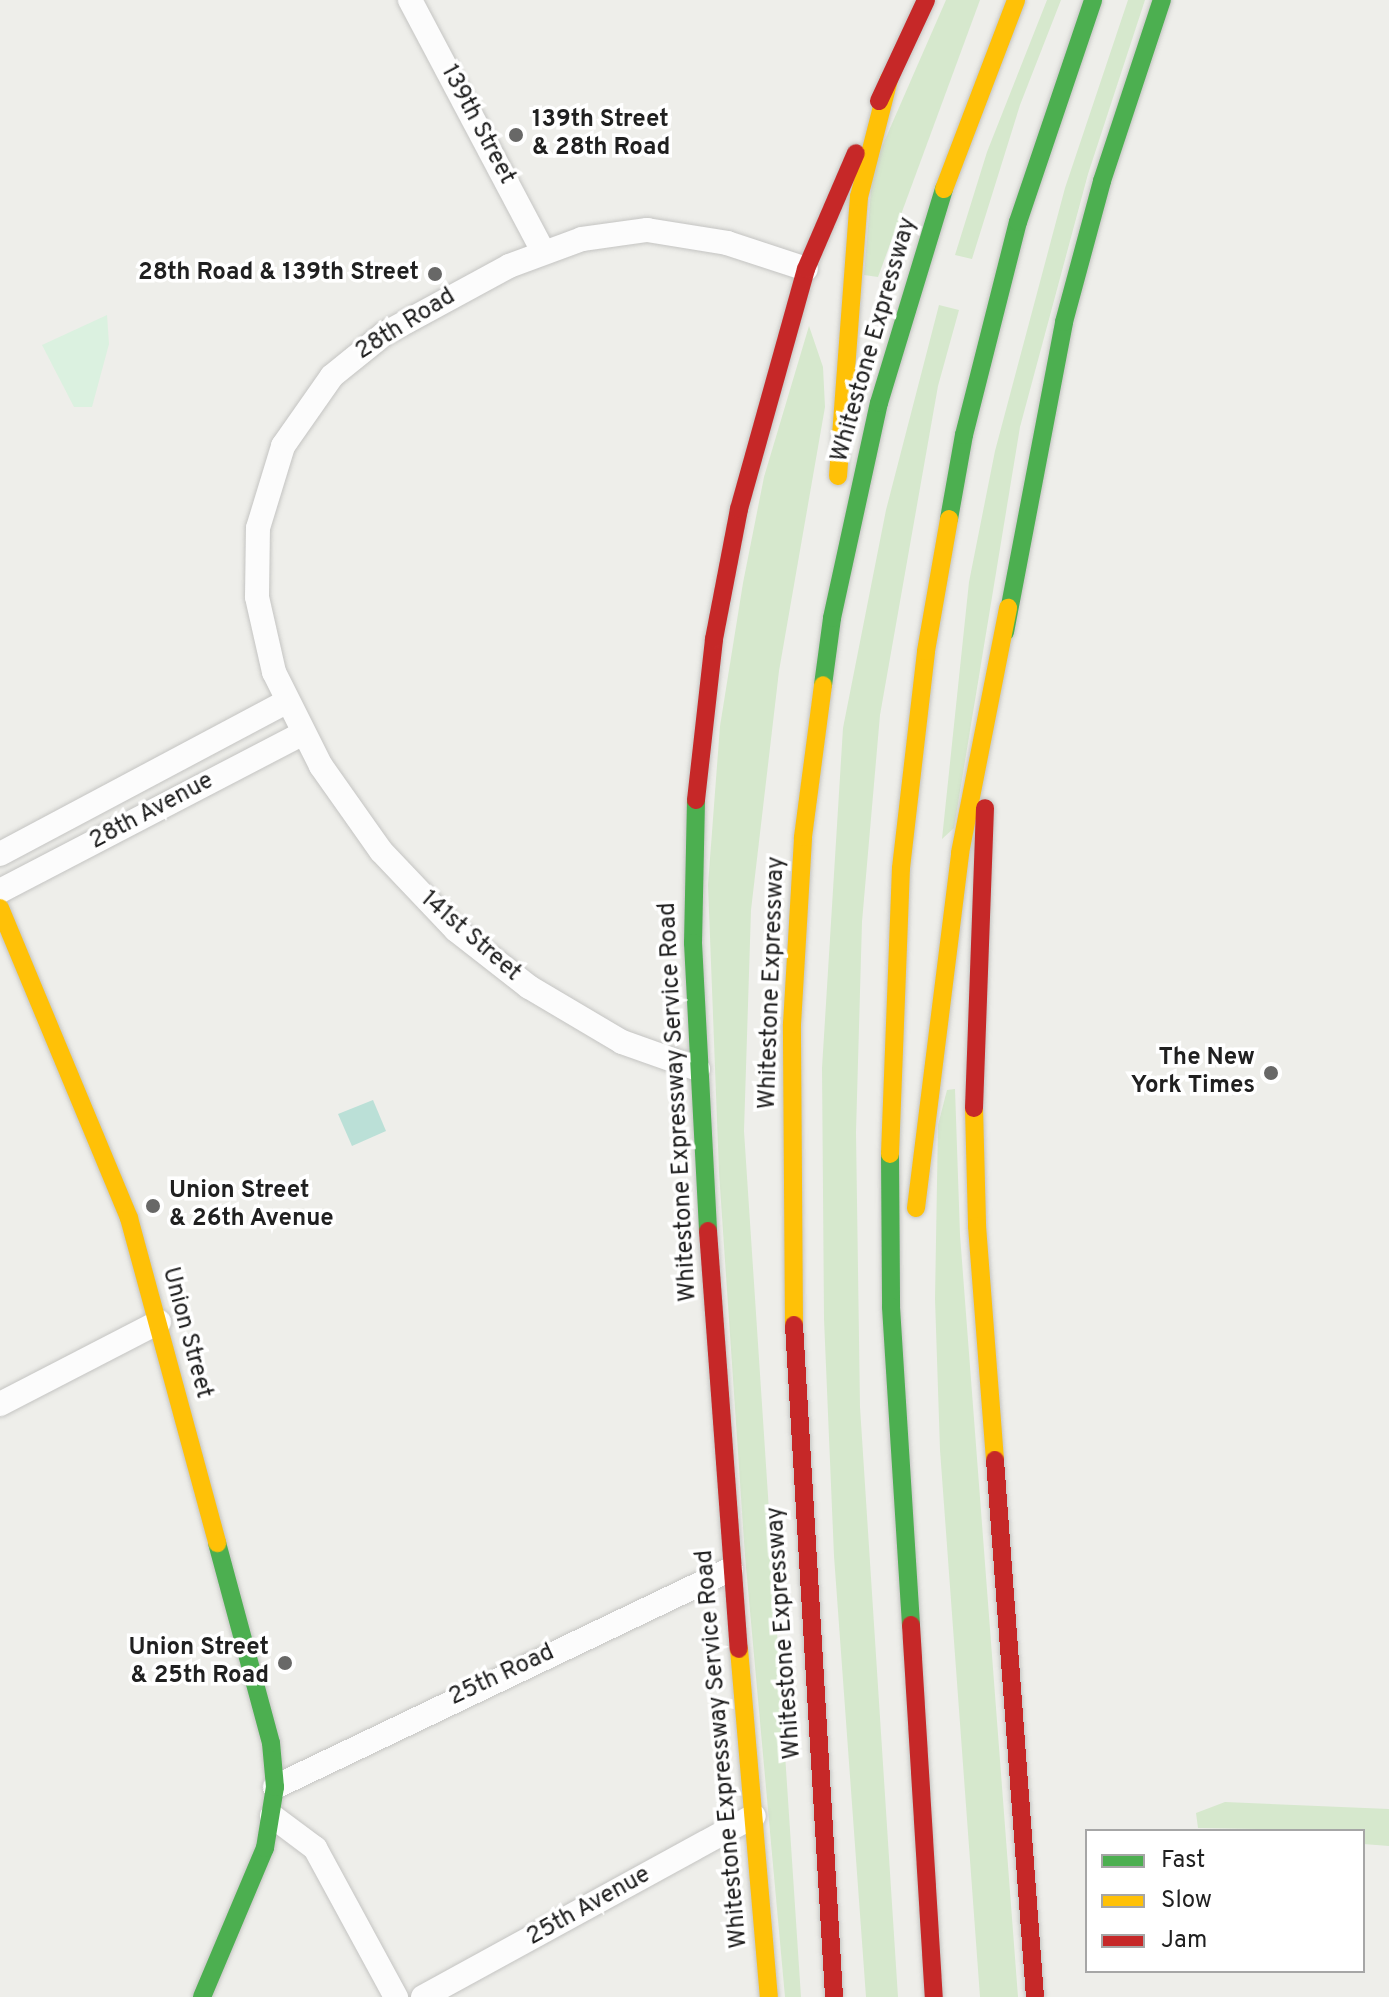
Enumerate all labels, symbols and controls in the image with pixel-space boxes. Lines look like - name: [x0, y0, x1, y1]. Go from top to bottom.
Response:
- street label: 139th Street: [434, 60, 520, 190]
- place label: 139th Street & 28th Road: [532, 107, 670, 163]
- marker: 139th Street & 28th Road: [507, 126, 525, 144]
- street label: Whitestone Expressway: [826, 214, 924, 466]
- place label: 28th Road & 139th Street: [138, 260, 419, 288]
- marker: 28th Road & 139th Street: [426, 265, 444, 283]
- street label: 28th Road: [351, 283, 461, 367]
- street label: 28th Avenue: [85, 767, 219, 857]
- street label: Whitestone Expressway: [754, 856, 792, 1110]
- street label: 141st Street: [414, 886, 526, 988]
- street label: Whitestone Expressway Service Road: [654, 901, 704, 1303]
- place label: The New York Times: [1131, 1045, 1255, 1101]
- marker: The New York Times: [1262, 1064, 1280, 1082]
- place label: Union Street & 26th Avenue: [169, 1178, 335, 1234]
- marker: Union Street & 26th Avenue: [144, 1197, 162, 1215]
- street label: Union Street: [155, 1264, 217, 1402]
- street label: Whitestone Expressway: [762, 1506, 808, 1760]
- street label: Whitestone Expressway Service Road: [691, 1548, 755, 1950]
- place label: Union Street & 25th Road: [129, 1635, 269, 1691]
- street label: 25th Road: [445, 1639, 559, 1713]
- marker: Union Street & 25th Road: [276, 1654, 294, 1672]
- legend: [1085, 1829, 1365, 1973]
- text: Fast: [1161, 1846, 1205, 1876]
- street label: 25th Avenue: [522, 1861, 656, 1953]
- text: Slow: [1161, 1886, 1212, 1916]
- text: Jam: [1161, 1926, 1207, 1956]

